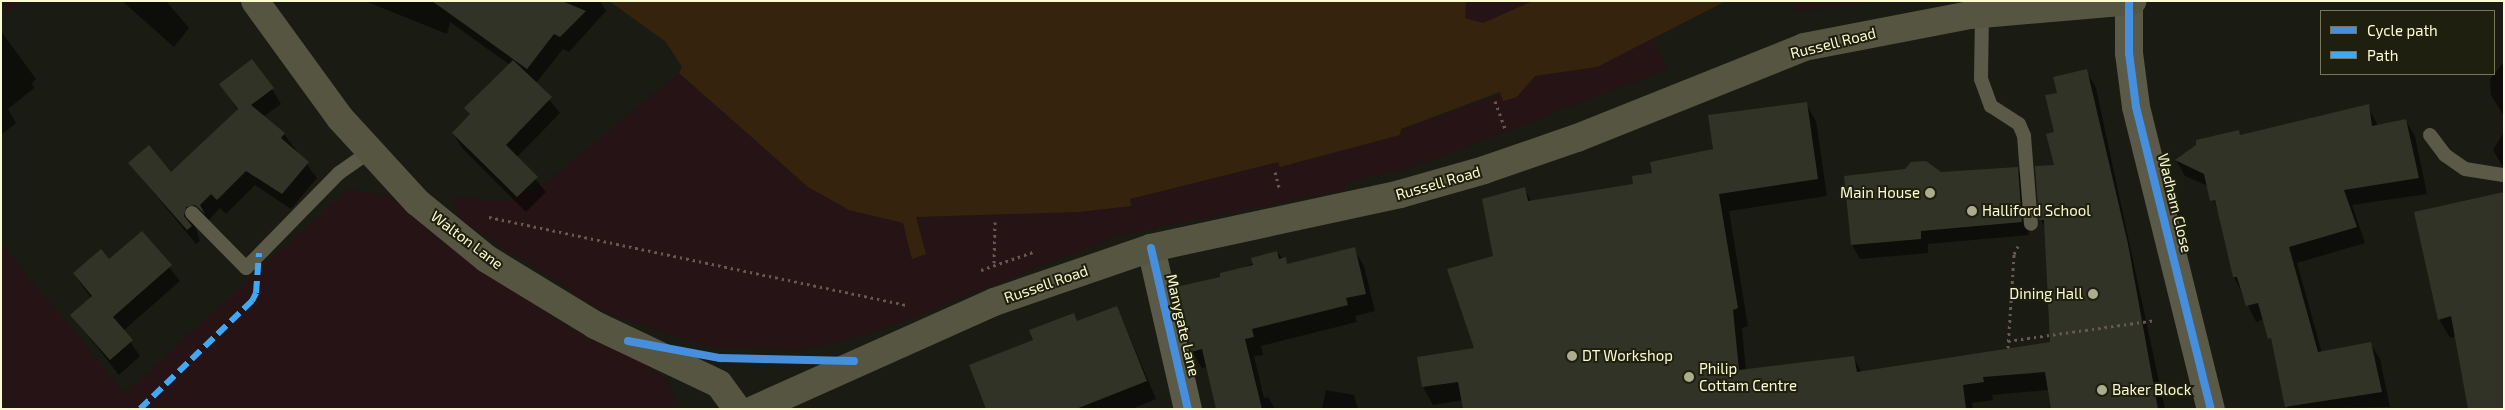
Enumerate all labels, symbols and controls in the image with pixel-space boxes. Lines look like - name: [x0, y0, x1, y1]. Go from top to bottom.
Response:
- legend: [2320, 10, 2495, 75]
- text: Cycle path: [2367, 21, 2438, 39]
- street label: Russell Road: [1788, 24, 1878, 62]
- text: Path: [2367, 46, 2398, 64]
- street label: Wadham Close: [2154, 152, 2196, 254]
- street label: Russell Road: [1393, 162, 1483, 204]
- place label: Main House: [1840, 184, 1920, 202]
- marker: Main House: [1924, 187, 1936, 199]
- place label: Halliford School: [1982, 202, 2091, 220]
- marker: Halliford School: [1966, 205, 1978, 217]
- street label: Walton Lane: [427, 207, 507, 273]
- street label: Russell Road: [1002, 261, 1090, 307]
- street label: Manygate Lane: [1162, 272, 1204, 378]
- place label: Dining Hall: [2009, 285, 2083, 303]
- marker: Dining Hall: [2087, 288, 2099, 300]
- place label: DT Workshop: [1582, 347, 1673, 365]
- marker: DT Workshop: [1566, 350, 1578, 362]
- place label: Philip Cottam Centre: [1699, 359, 1797, 394]
- marker: Philip Cottam Centre: [1683, 371, 1695, 383]
- place label: Baker Block: [2112, 381, 2192, 399]
- marker: Baker Block: [2096, 384, 2108, 396]

